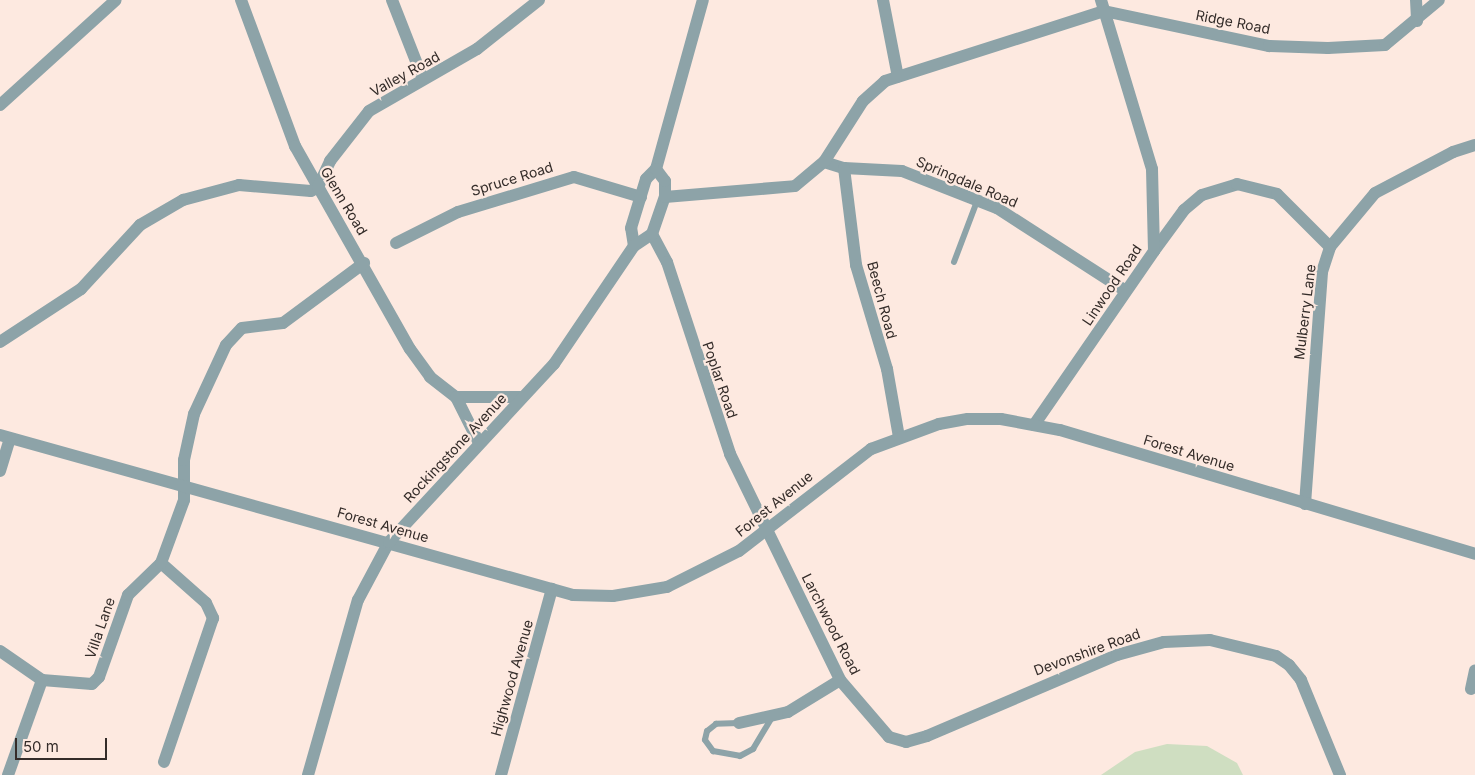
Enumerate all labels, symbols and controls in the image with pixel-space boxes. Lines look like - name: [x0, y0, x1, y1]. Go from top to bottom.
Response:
- street label: Ridge Road: [1194, 7, 1272, 37]
- street label: Valley Road: [367, 48, 443, 100]
- street label: Springdale Road: [914, 153, 1020, 211]
- street label: Spruce Road: [469, 159, 555, 199]
- street label: Glenn Road: [317, 164, 371, 238]
- street label: Linwood Road: [1079, 241, 1145, 329]
- street label: Beech Road: [864, 259, 900, 341]
- street label: Mulberry Lane: [1291, 263, 1319, 361]
- street label: Poplar Road: [699, 339, 741, 421]
- street label: Rockingstone Avenue: [400, 390, 510, 506]
- street label: Forest Avenue: [1141, 431, 1237, 475]
- street label: Forest Avenue: [732, 468, 816, 540]
- street label: Forest Avenue: [335, 504, 431, 546]
- street label: Larchwood Road: [798, 571, 864, 677]
- street label: Villa Lane: [82, 595, 118, 661]
- street label: Highwood Avenue: [487, 618, 537, 738]
- street label: Devonshire Road: [1031, 625, 1143, 679]
- scale bar: [18, 728, 110, 760]
- text: 50 m: [23, 737, 59, 756]

